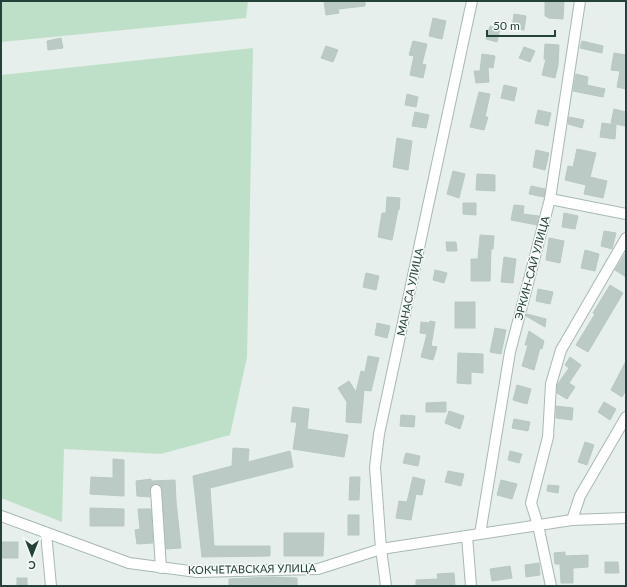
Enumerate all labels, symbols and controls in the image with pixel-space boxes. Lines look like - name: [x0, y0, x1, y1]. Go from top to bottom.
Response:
- scale bar: [487, 12, 555, 38]
- text: 50 m: [493, 18, 520, 33]
- street label: ЭРКИН-САЙ УЛИЦА: [511, 214, 552, 321]
- street label: МАНАСА УЛИЦА: [394, 246, 425, 337]
- north arrow: [12, 535, 52, 575]
- text: С: [28, 559, 36, 572]
- street label: КОКЧЕТАВСКАЯ УЛИЦА: [188, 561, 317, 576]

